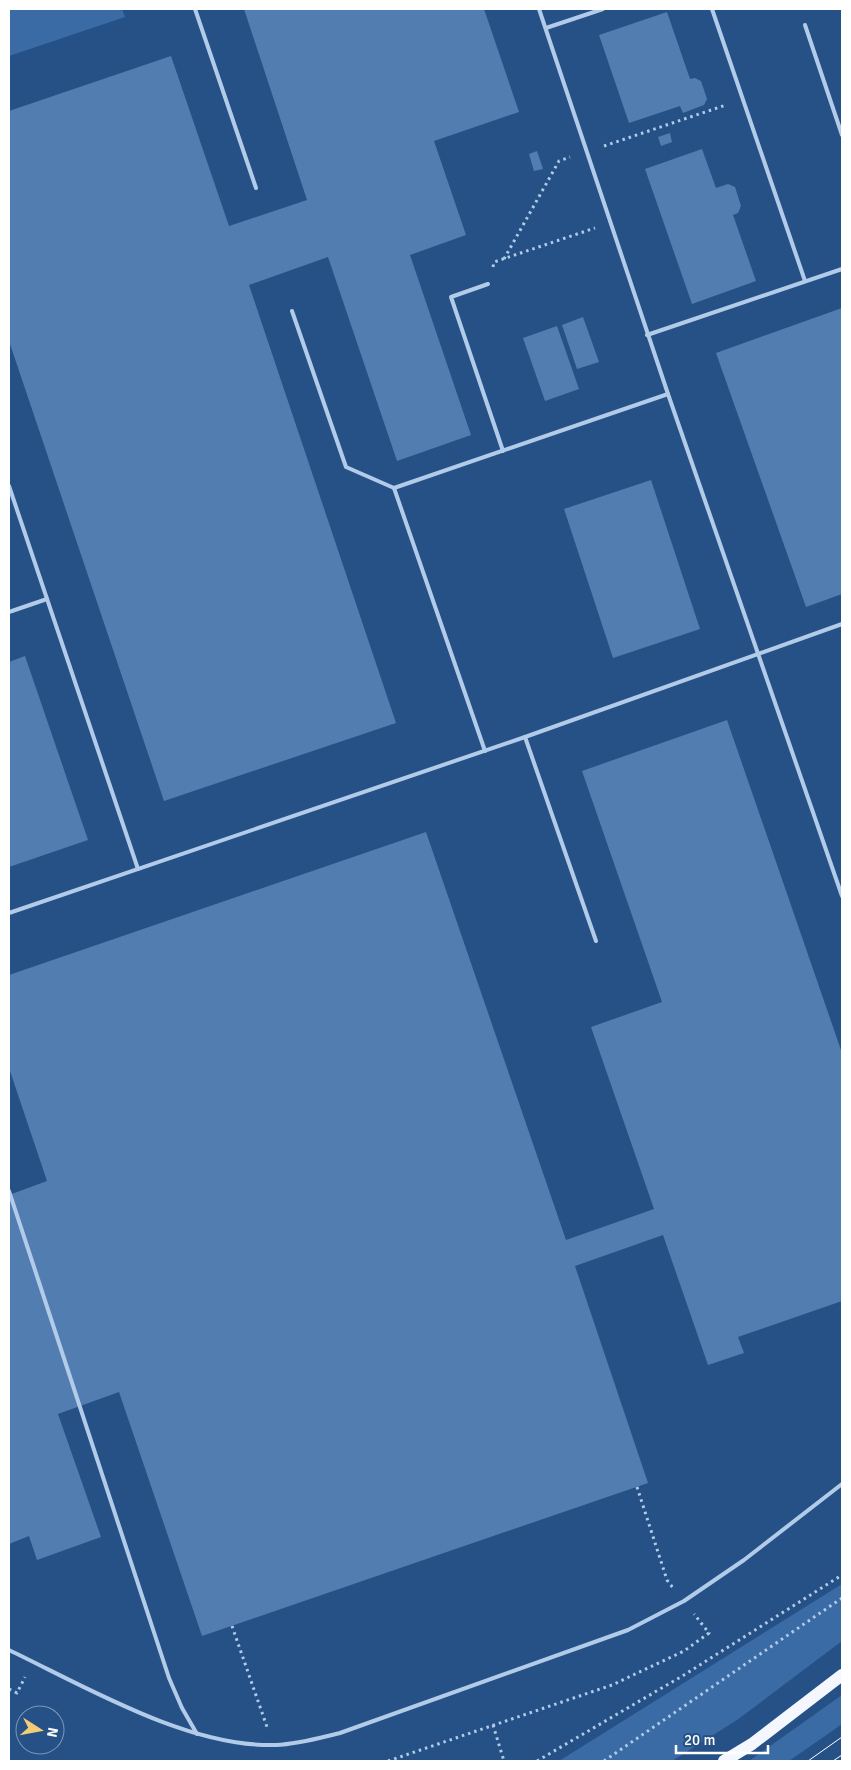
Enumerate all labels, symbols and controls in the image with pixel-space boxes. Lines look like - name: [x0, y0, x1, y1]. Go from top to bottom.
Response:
- north arrow: [15, 1705, 65, 1755]
- scale bar: [676, 1722, 768, 1754]
- text: N: [43, 1726, 62, 1739]
- text: 20 m: [684, 1731, 715, 1749]

